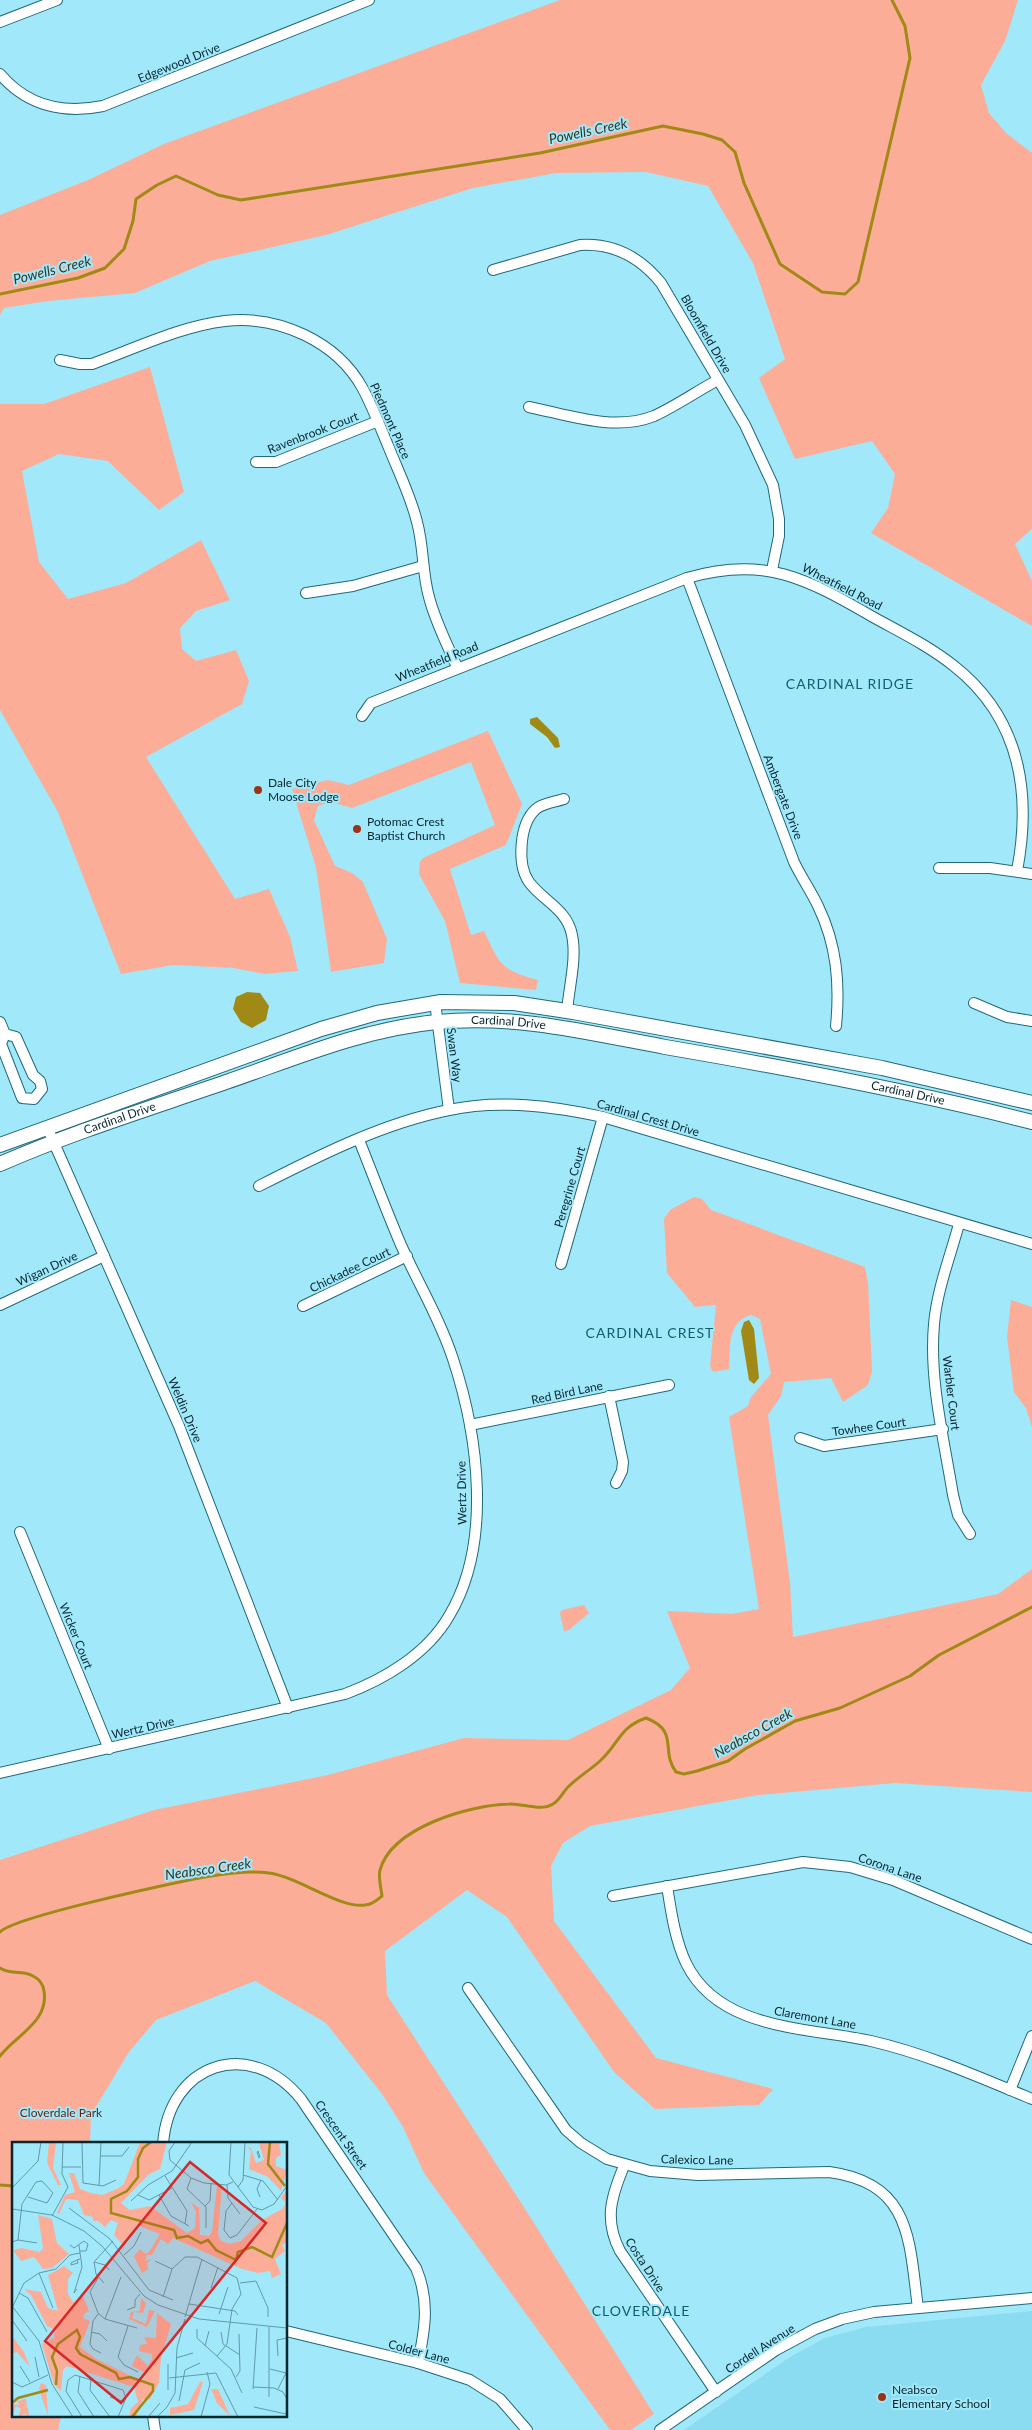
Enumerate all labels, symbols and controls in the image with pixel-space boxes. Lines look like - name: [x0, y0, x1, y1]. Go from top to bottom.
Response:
- street label: Edgewood Drive: [136, 39, 222, 86]
- water label: Powells Creek: [547, 114, 629, 147]
- water label: Powells Creek: [11, 252, 93, 287]
- street label: Bloomfield Drive: [678, 292, 735, 376]
- street label: Piedmont Place: [367, 380, 414, 461]
- street label: Ravenbrook Court: [265, 408, 361, 457]
- street label: Wheatfield Road: [800, 560, 885, 613]
- street label: Wheatfield Road: [393, 638, 480, 685]
- district label: CARDINAL RIDGE: [786, 675, 914, 692]
- street label: Ambergate Drive: [760, 752, 807, 841]
- place label: Dale City Moose Lodge: [268, 775, 339, 804]
- marker: Dale City Moose Lodge: [252, 784, 264, 796]
- place label: Potomac Crest Baptist Church: [367, 814, 445, 843]
- marker: Potomac Crest Baptist Church: [351, 823, 363, 835]
- street label: Cardinal Drive: [471, 1012, 547, 1032]
- street label: Swan Way: [444, 1027, 465, 1084]
- street label: Cardinal Drive: [870, 1077, 946, 1108]
- street label: Cardinal Crest Drive: [595, 1096, 701, 1139]
- street label: Cardinal Drive: [81, 1098, 157, 1137]
- street label: Peregrine Court: [551, 1144, 588, 1229]
- street label: Chickadee Court: [307, 1243, 393, 1296]
- street label: Wigan Drive: [14, 1248, 80, 1289]
- district label: CARDINAL CREST: [586, 1324, 714, 1341]
- street label: Warbler Court: [939, 1355, 964, 1432]
- street label: Weldin Drive: [165, 1375, 206, 1444]
- street label: Red Bird Lane: [530, 1378, 604, 1407]
- street label: Towhee Court: [831, 1414, 907, 1439]
- street label: Wertz Drive: [453, 1461, 470, 1525]
- street label: Wicker Court: [56, 1600, 97, 1672]
- water label: Neabsco Creek: [711, 1704, 795, 1761]
- street label: Wertz Drive: [110, 1713, 176, 1742]
- street label: Corona Lane: [856, 1850, 924, 1885]
- water label: Neabsco Creek: [164, 1854, 252, 1883]
- street label: Claremont Lane: [773, 2003, 857, 2032]
- street label: Crescent Street: [312, 2097, 371, 2173]
- park label: Cloverdale Park: [20, 2105, 103, 2120]
- inset map: [12, 2142, 288, 2418]
- street label: Calexico Lane: [661, 2151, 733, 2168]
- street label: Costa Drive: [622, 2235, 669, 2295]
- district label: CLOVERDALE: [592, 2302, 690, 2319]
- street label: Cordell Avenue: [722, 2321, 797, 2377]
- street label: Colder Lane: [387, 2336, 451, 2367]
- place label: Neabsco Elementary School: [892, 2382, 990, 2411]
- marker: Neabsco Elementary School: [876, 2391, 888, 2403]

